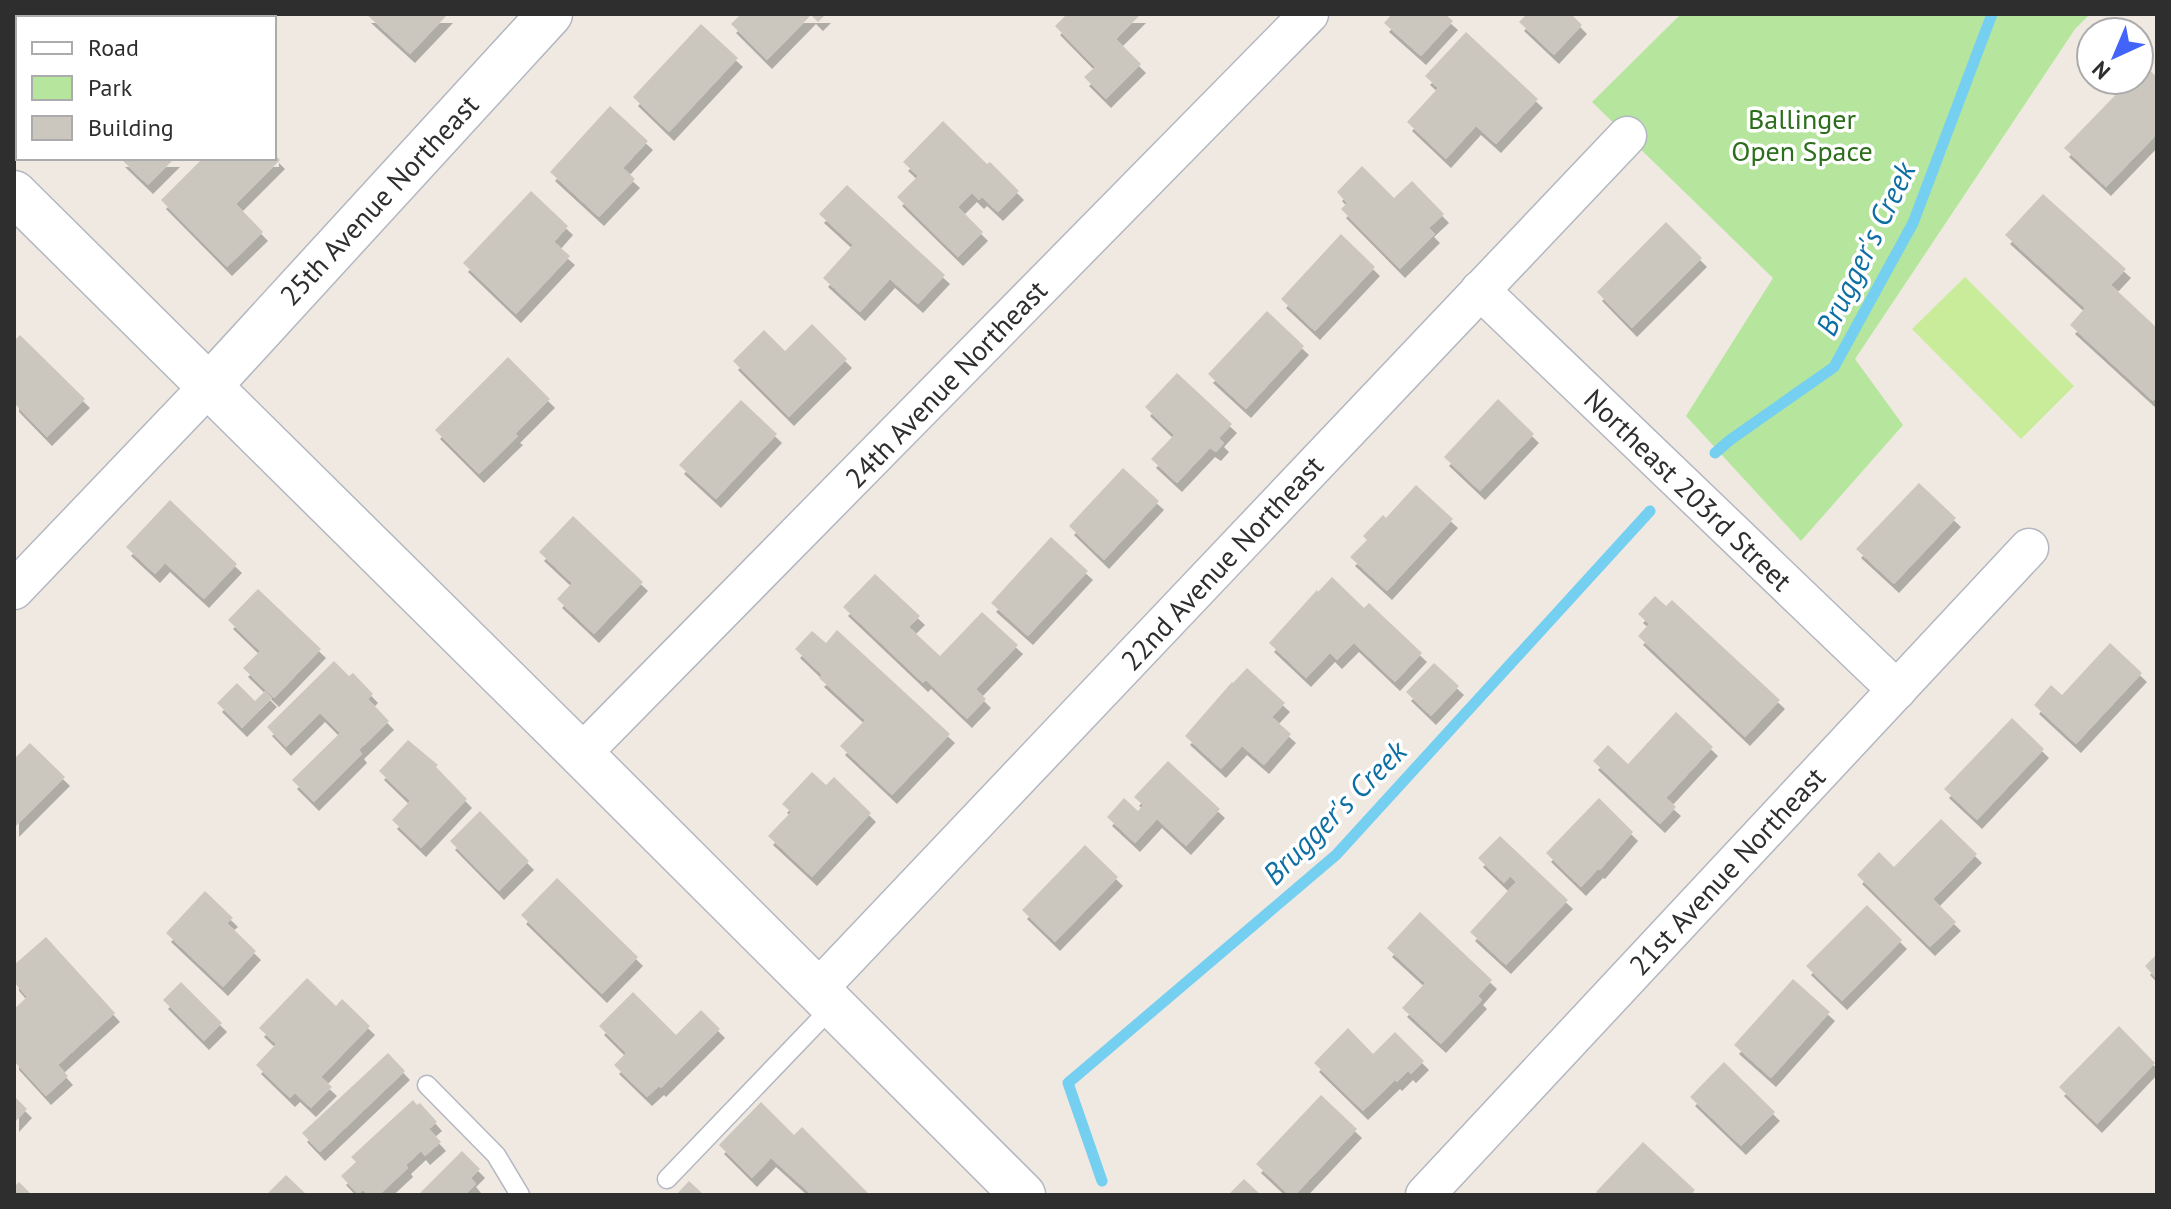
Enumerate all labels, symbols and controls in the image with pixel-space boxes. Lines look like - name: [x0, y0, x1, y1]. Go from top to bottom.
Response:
- legend: [16, 16, 276, 160]
- north arrow: [2075, 16, 2155, 96]
- text: Road: [88, 32, 139, 63]
- text: N: [2086, 55, 2116, 85]
- text: Park: [88, 72, 133, 103]
- street label: 25th Avenue Northeast: [271, 86, 486, 313]
- park label: Ballinger Open Space: [1731, 100, 1873, 169]
- text: Building: [88, 112, 174, 143]
- water label: Brugger's Creek: [1806, 154, 1924, 342]
- street label: 24th Avenue Northeast: [837, 271, 1055, 496]
- street label: Northeast 203rd Street: [1576, 381, 1801, 599]
- street label: 22nd Avenue Northeast: [1112, 447, 1331, 678]
- water label: Brugger's Creek: [1254, 731, 1415, 892]
- street label: 21st Avenue Northeast: [1620, 758, 1833, 983]

